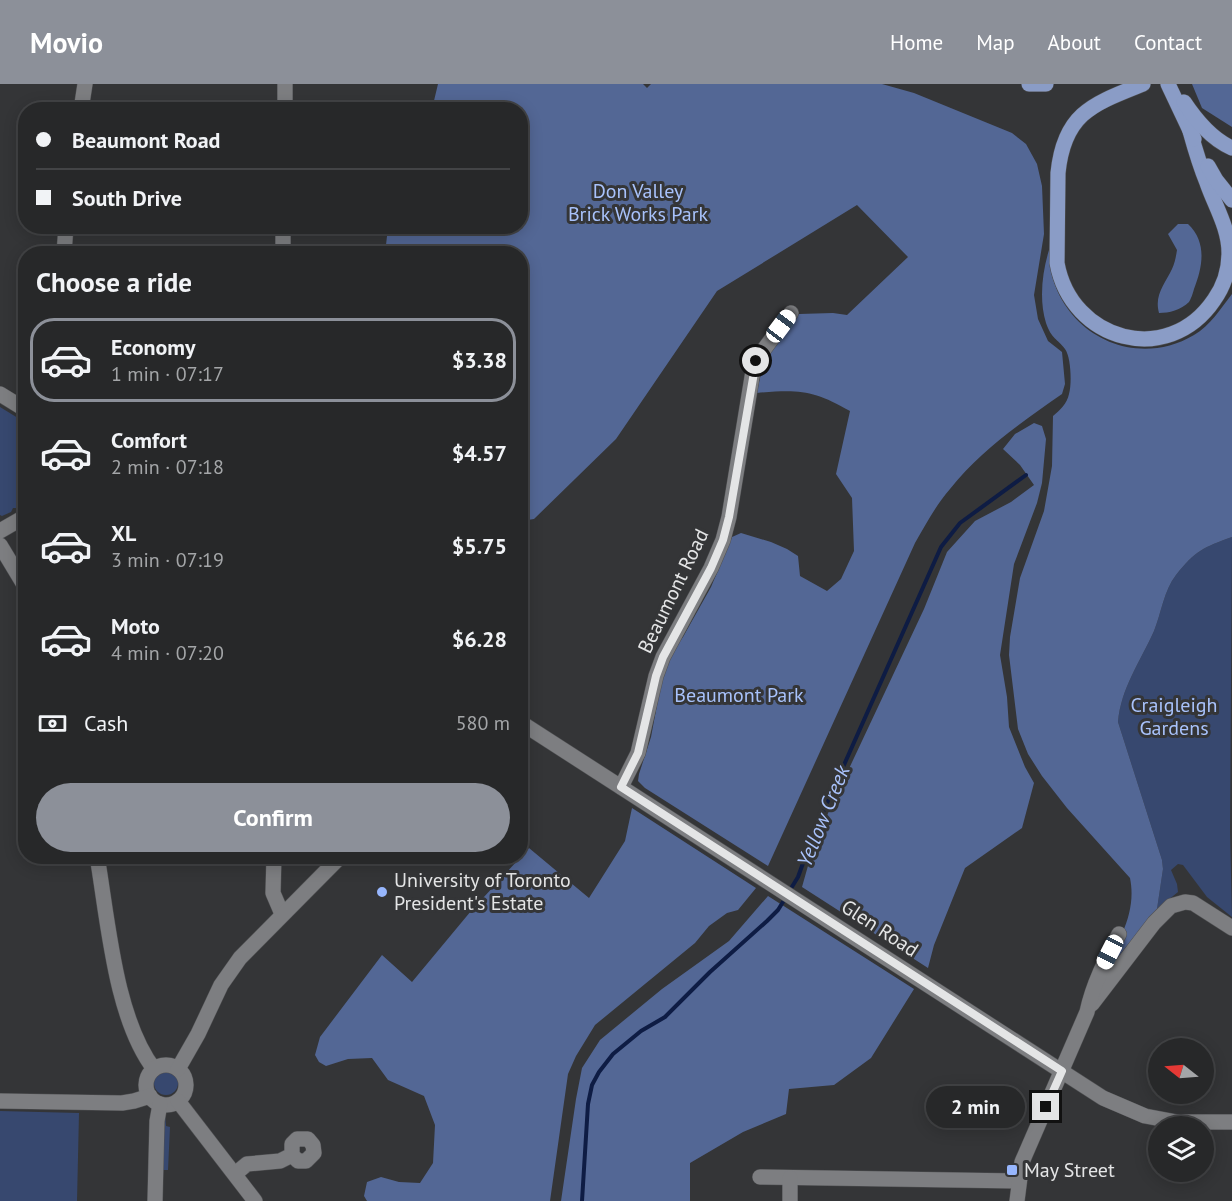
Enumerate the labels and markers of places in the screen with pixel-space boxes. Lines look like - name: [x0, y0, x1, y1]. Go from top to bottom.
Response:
- place label: University of Toronto President's Estate: [394, 867, 571, 916]
- marker: University of Toronto President's Estate: [375, 885, 389, 899]
- place label: May Street: [1024, 1157, 1115, 1183]
- marker: May Street: [1005, 1163, 1019, 1177]

